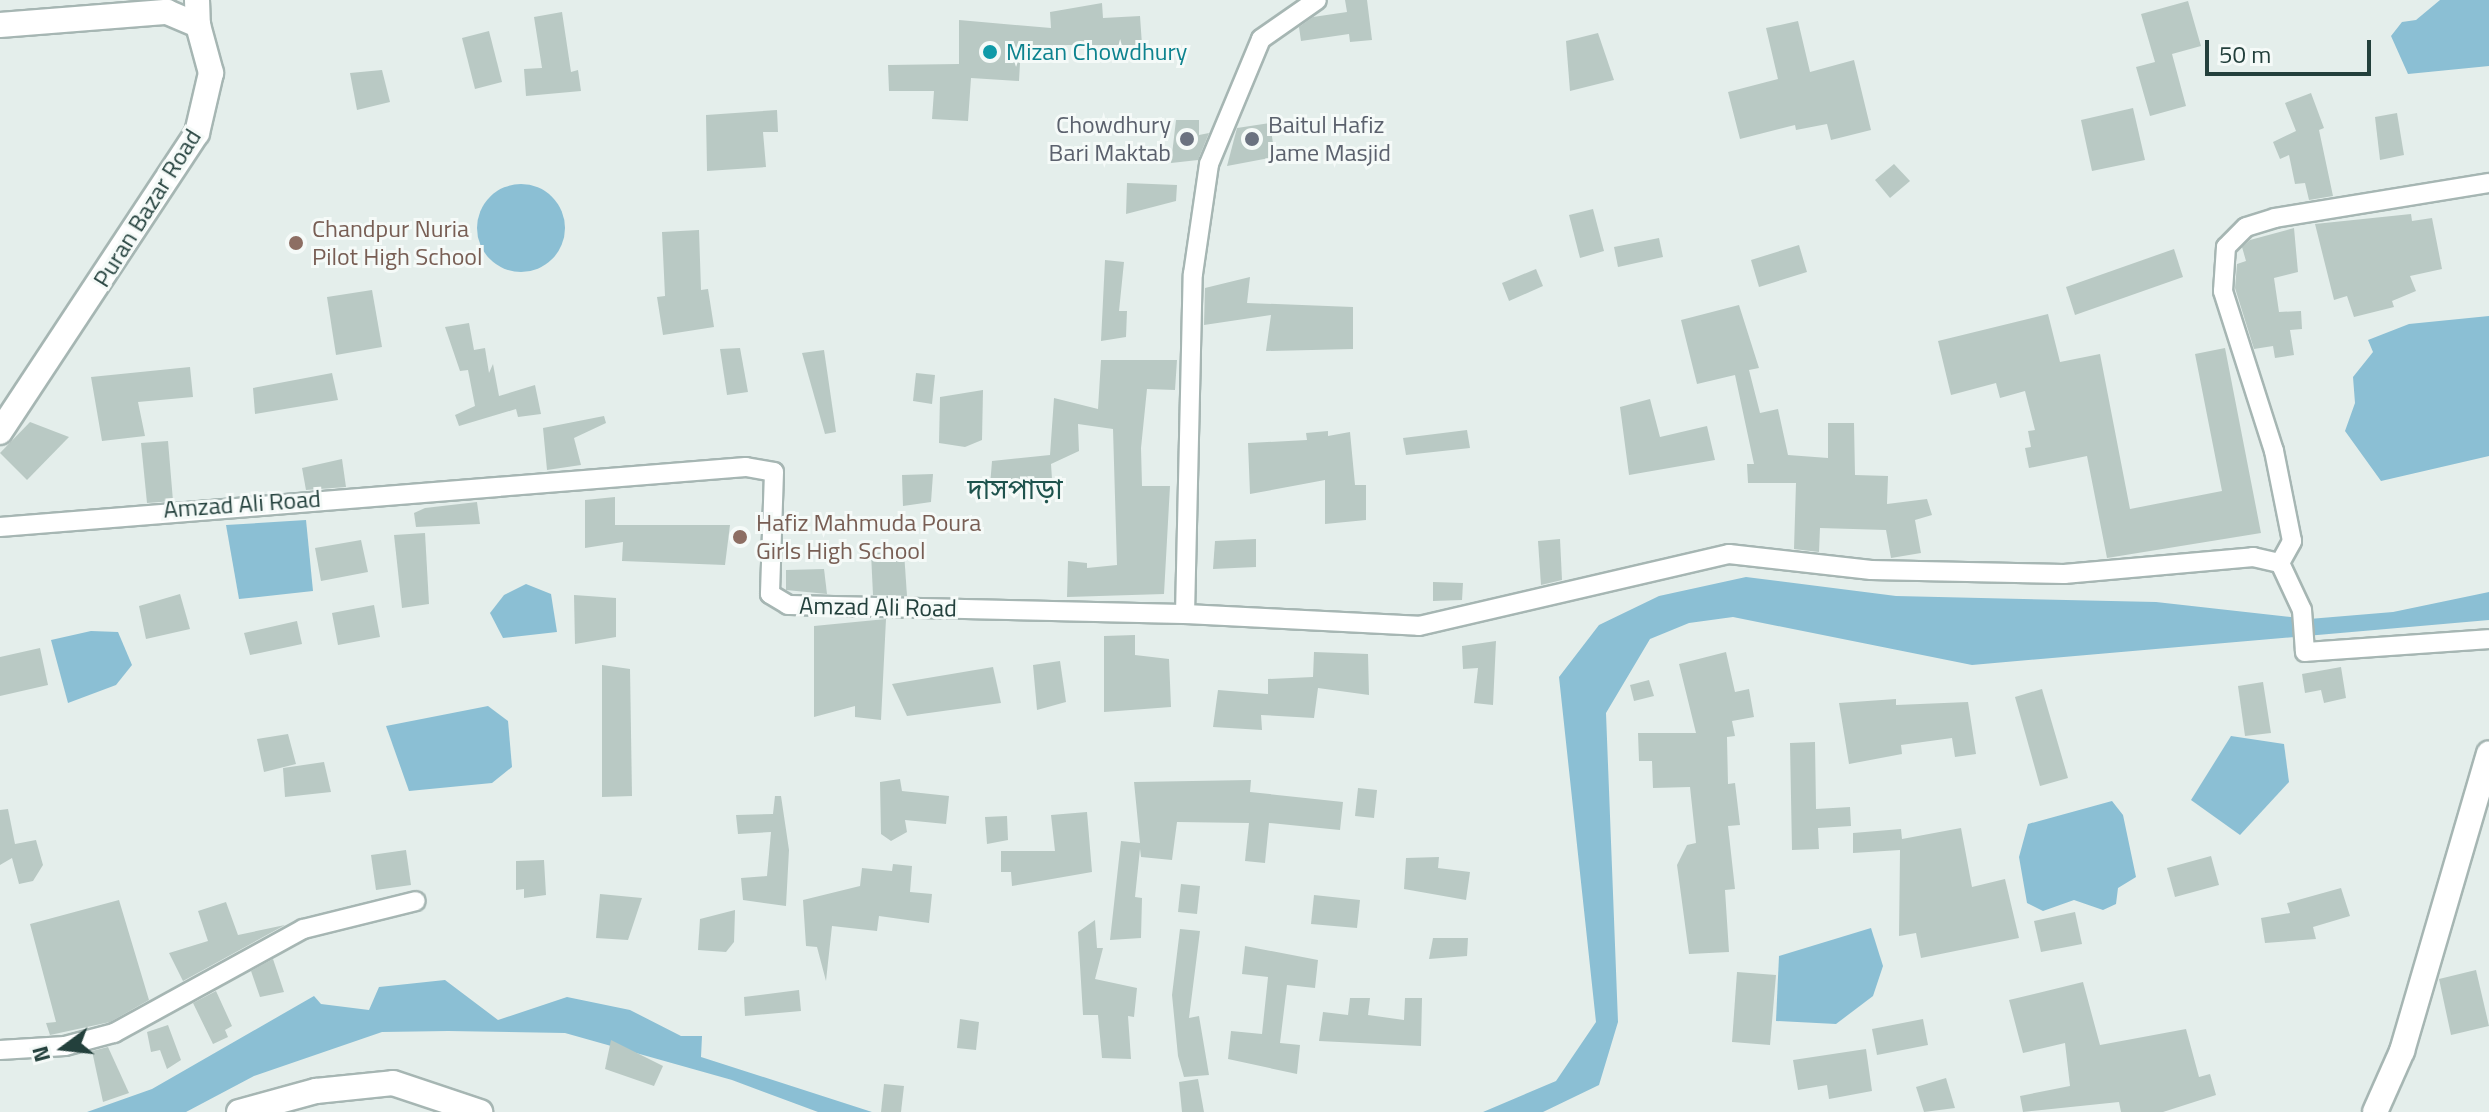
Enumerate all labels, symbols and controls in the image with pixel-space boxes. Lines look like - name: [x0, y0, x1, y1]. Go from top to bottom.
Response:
- scale bar: [2209, 24, 2375, 74]
- text: 50 m: [2219, 36, 2271, 72]
- place label: Mizan Chowdhury: [1006, 38, 1187, 66]
- marker: Mizan Chowdhury: [981, 43, 999, 61]
- place label: Chowdhury Bari Maktab: [1049, 111, 1171, 167]
- place label: Baitul Hafiz Jame Masjid: [1268, 111, 1391, 167]
- street label: Puran Bazar Road: [87, 124, 207, 292]
- marker: Chowdhury Bari Maktab: [1178, 130, 1196, 148]
- marker: Baitul Hafiz Jame Masjid: [1243, 130, 1261, 148]
- place label: Chandpur Nuria Pilot High School: [312, 215, 483, 271]
- marker: Chandpur Nuria Pilot High School: [287, 234, 305, 252]
- district label: দাসপাড়া: [967, 472, 1063, 506]
- street label: Amzad Ali Road: [162, 484, 322, 524]
- place label: Hafiz Mahmuda Poura Girls High School: [756, 509, 981, 565]
- marker: Hafiz Mahmuda Poura Girls High School: [731, 528, 749, 546]
- street label: Amzad Ali Road: [799, 591, 957, 623]
- north arrow: [24, 1008, 104, 1088]
- text: N: [22, 1042, 59, 1066]

